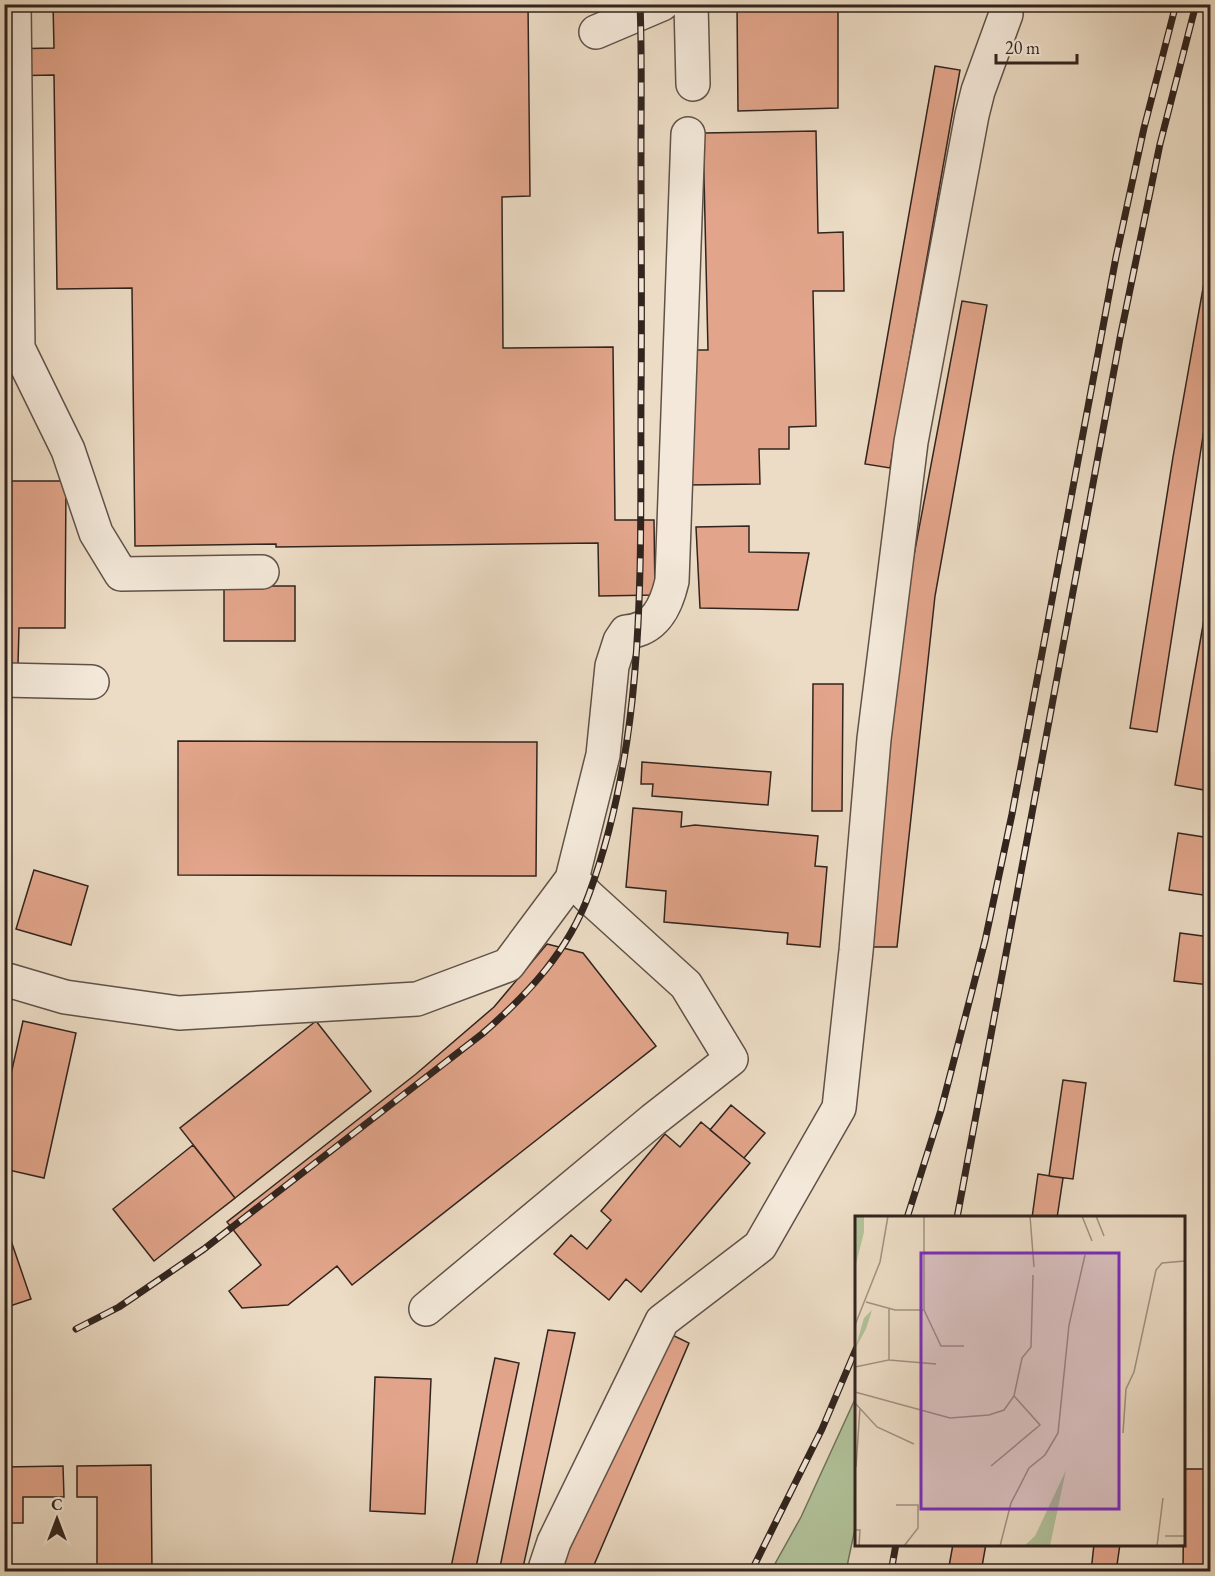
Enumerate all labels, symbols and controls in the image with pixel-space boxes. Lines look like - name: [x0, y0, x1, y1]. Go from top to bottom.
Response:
- scale bar: [996, 27, 1077, 65]
- text: 20 m: [1005, 36, 1040, 59]
- inset map: [855, 1216, 1185, 1546]
- north arrow: [27, 1489, 87, 1549]
- text: С: [51, 1494, 63, 1515]

